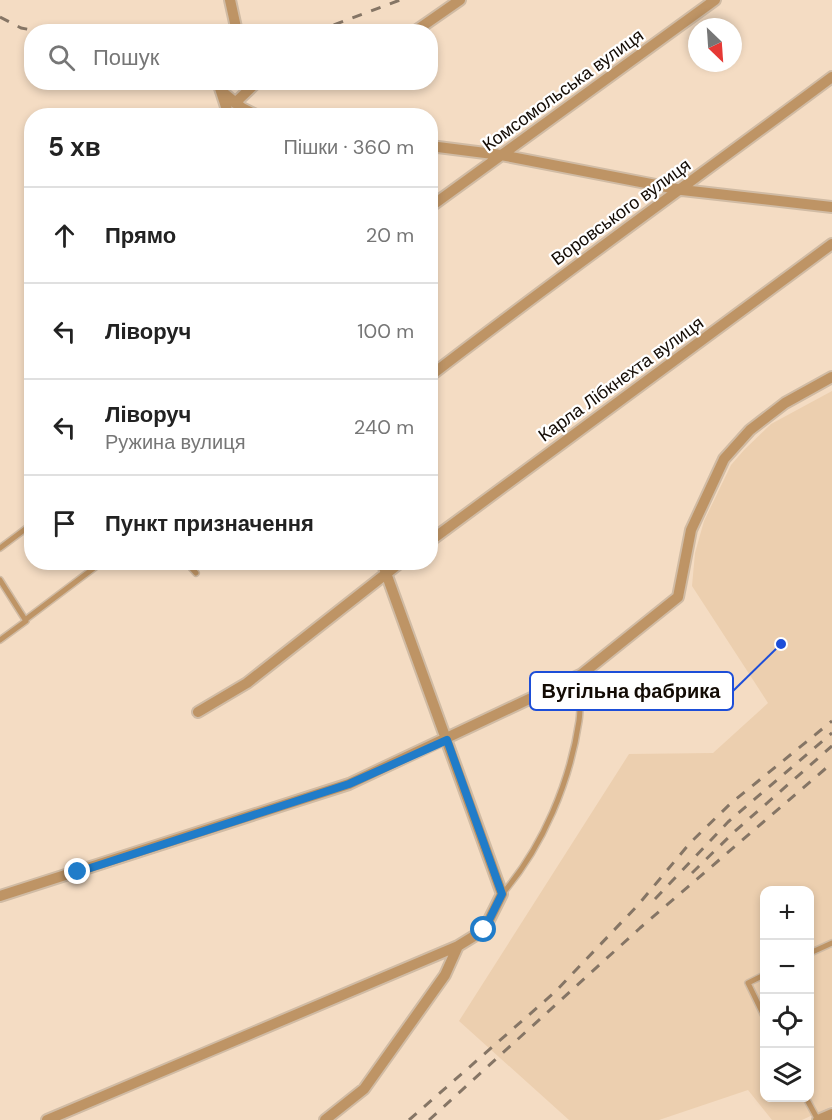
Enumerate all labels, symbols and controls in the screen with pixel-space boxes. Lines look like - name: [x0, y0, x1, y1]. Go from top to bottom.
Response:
- north arrow: [688, 18, 742, 72]
- street label: Комсомольська вулиця: [478, 23, 648, 157]
- search box: [24, 24, 438, 90]
- icon: search: [45, 41, 78, 74]
- text: Пошук: [93, 43, 159, 72]
- text: 5 хв: [48, 130, 101, 164]
- text: Пішки · 360 m: [283, 134, 414, 160]
- street label: Воровського вулиця: [546, 153, 696, 271]
- icon: ahead: [48, 219, 81, 252]
- text: Прямо: [105, 221, 176, 250]
- text: 20 m: [366, 222, 414, 248]
- street label: Карла Лібкнехта вулиця: [534, 311, 708, 447]
- icon: left: [48, 315, 81, 348]
- text: Ліворуч: [105, 317, 191, 346]
- text: 100 m: [357, 318, 414, 344]
- text: Ліворуч: [105, 400, 191, 429]
- icon: left: [48, 411, 81, 444]
- text: 240 m: [354, 414, 414, 440]
- text: Ружина вулиця: [105, 429, 245, 455]
- icon: arrive: [48, 507, 81, 540]
- text: Пункт призначення: [105, 509, 314, 538]
- callout: Вугільна фабрика: [530, 672, 733, 710]
- text: Вугільна фабрика: [542, 678, 721, 704]
- route end: [64, 858, 90, 884]
- map controls: [760, 886, 814, 1102]
- button: +: [760, 886, 814, 940]
- route start: [470, 916, 496, 942]
- button: −: [760, 940, 814, 994]
- button: locate: [760, 994, 814, 1048]
- button: layers: [760, 1048, 814, 1102]

